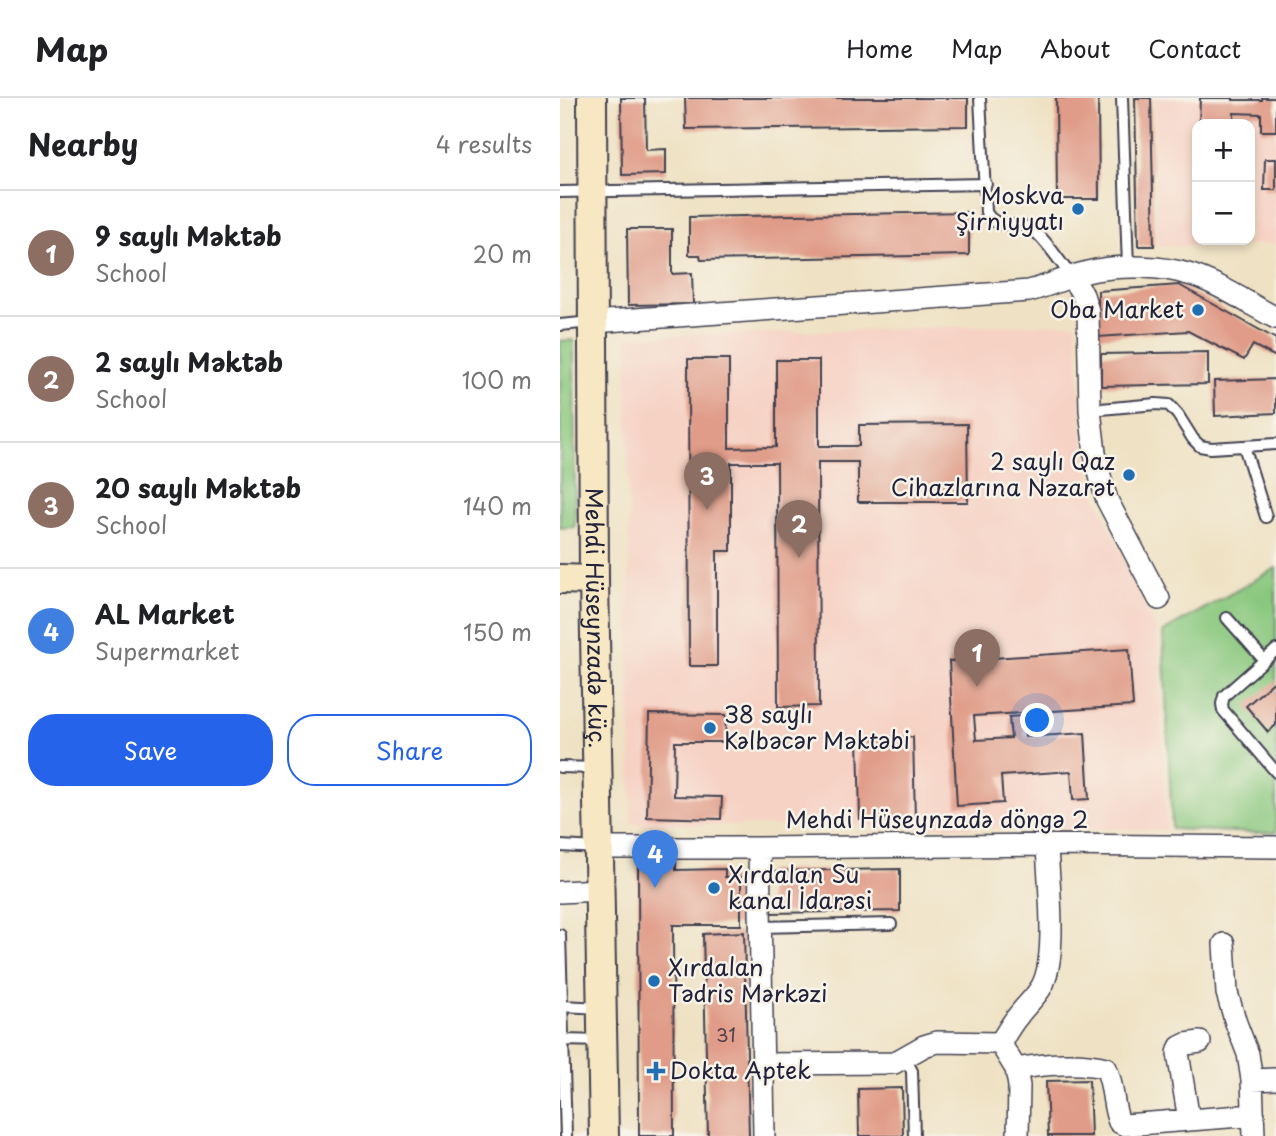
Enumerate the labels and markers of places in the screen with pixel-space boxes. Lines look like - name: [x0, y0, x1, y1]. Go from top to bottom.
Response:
- place label: Moskva Şirniyyatı: [955, 177, 1064, 238]
- marker: Moskva Şirniyyatı: [1070, 201, 1086, 217]
- place label: Oba Market: [1050, 291, 1184, 326]
- marker: Oba Market: [1190, 302, 1206, 318]
- place label: 2 saylı Qaz Cihazlarına Nəzarət: [891, 443, 1115, 504]
- pin: 3: [684, 452, 730, 510]
- marker: 2 saylı Qaz Cihazlarına Nəzarət: [1121, 467, 1137, 483]
- pin: 2: [776, 500, 822, 558]
- pin: 1: [954, 629, 1000, 687]
- place label: 38 saylı Kəlbəcər Məktəbi: [724, 696, 910, 757]
- marker: 38 saylı Kəlbəcər Məktəbi: [702, 720, 718, 736]
- pin: 4: [632, 830, 678, 888]
- place label: Xırdalan Su kanal İdarəsi: [728, 856, 872, 917]
- marker: Xırdalan Su kanal İdarəsi: [706, 880, 722, 896]
- place label: Xırdalan Tədris Mərkəzi: [668, 949, 827, 1010]
- marker: Xırdalan Tədris Mərkəzi: [646, 973, 662, 989]
- place label: Dokta Aptek: [670, 1052, 811, 1087]
- marker: Dokta Aptek: [648, 1063, 664, 1079]

